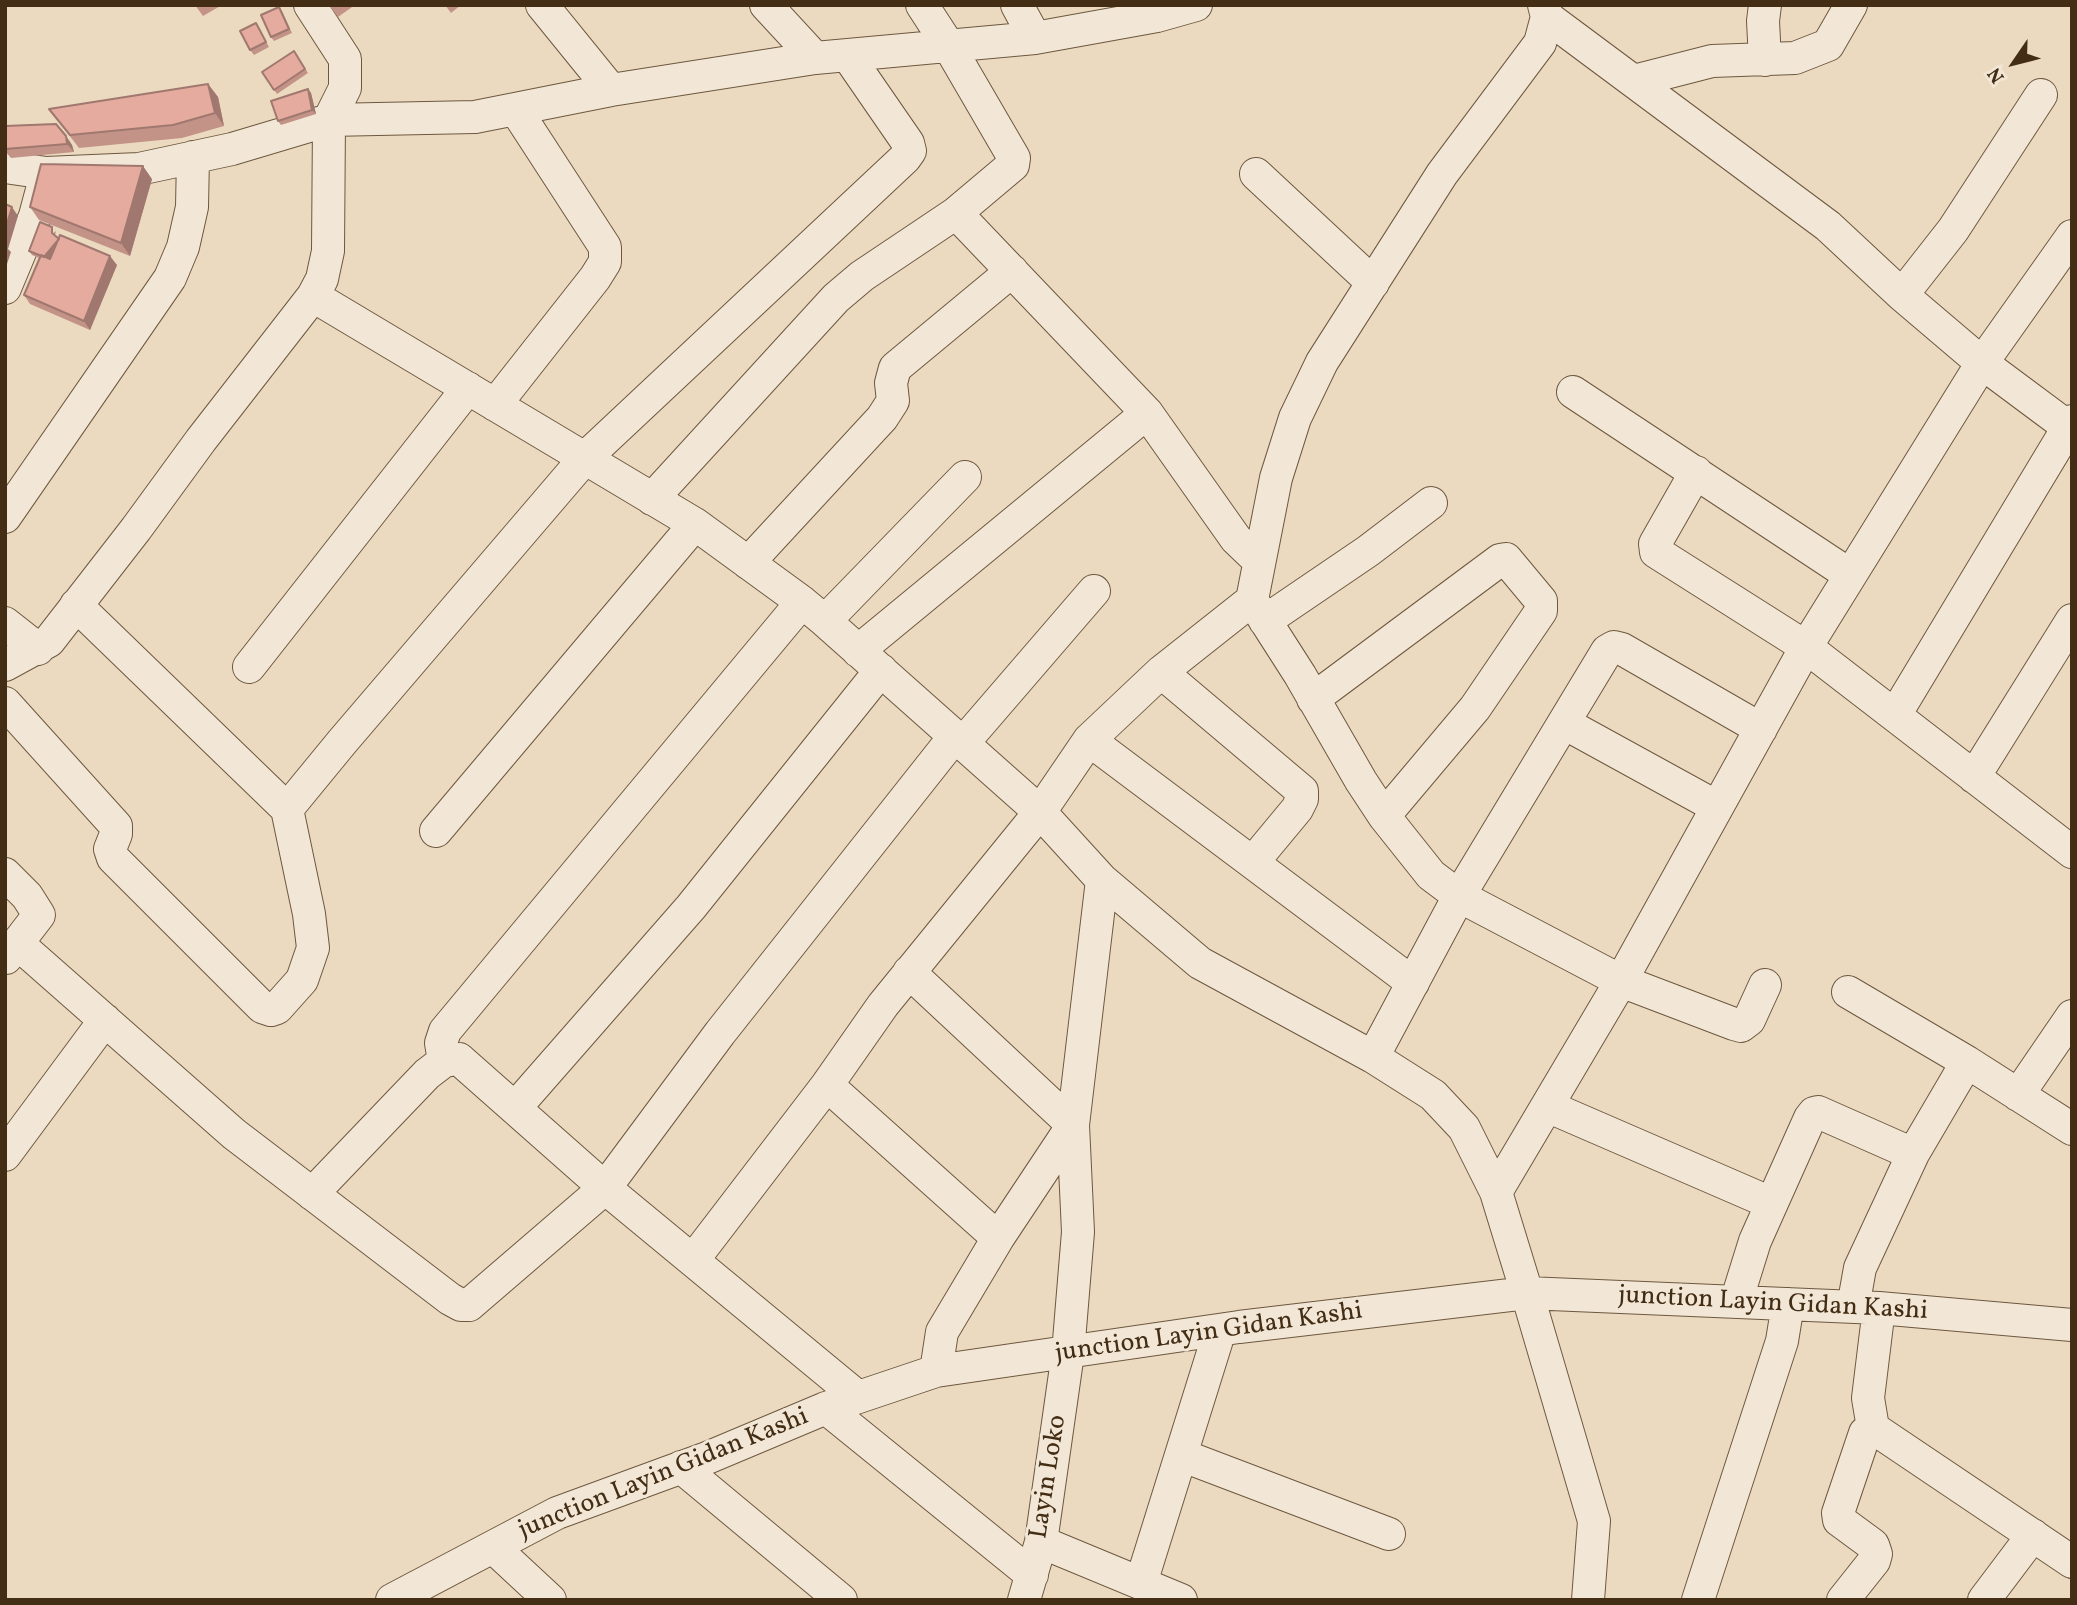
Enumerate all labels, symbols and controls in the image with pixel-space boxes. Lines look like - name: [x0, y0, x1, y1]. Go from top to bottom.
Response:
- north arrow: [1979, 28, 2049, 98]
- text: N: [1982, 62, 2011, 88]
- street label: junction Layin Gidan Kashi: [1617, 1281, 1929, 1329]
- street label: junction Layin Gidan Kashi: [1053, 1297, 1365, 1371]
- street label: junction Layin Gidan Kashi: [514, 1402, 814, 1548]
- street label: Layin Loko: [1025, 1413, 1075, 1541]

